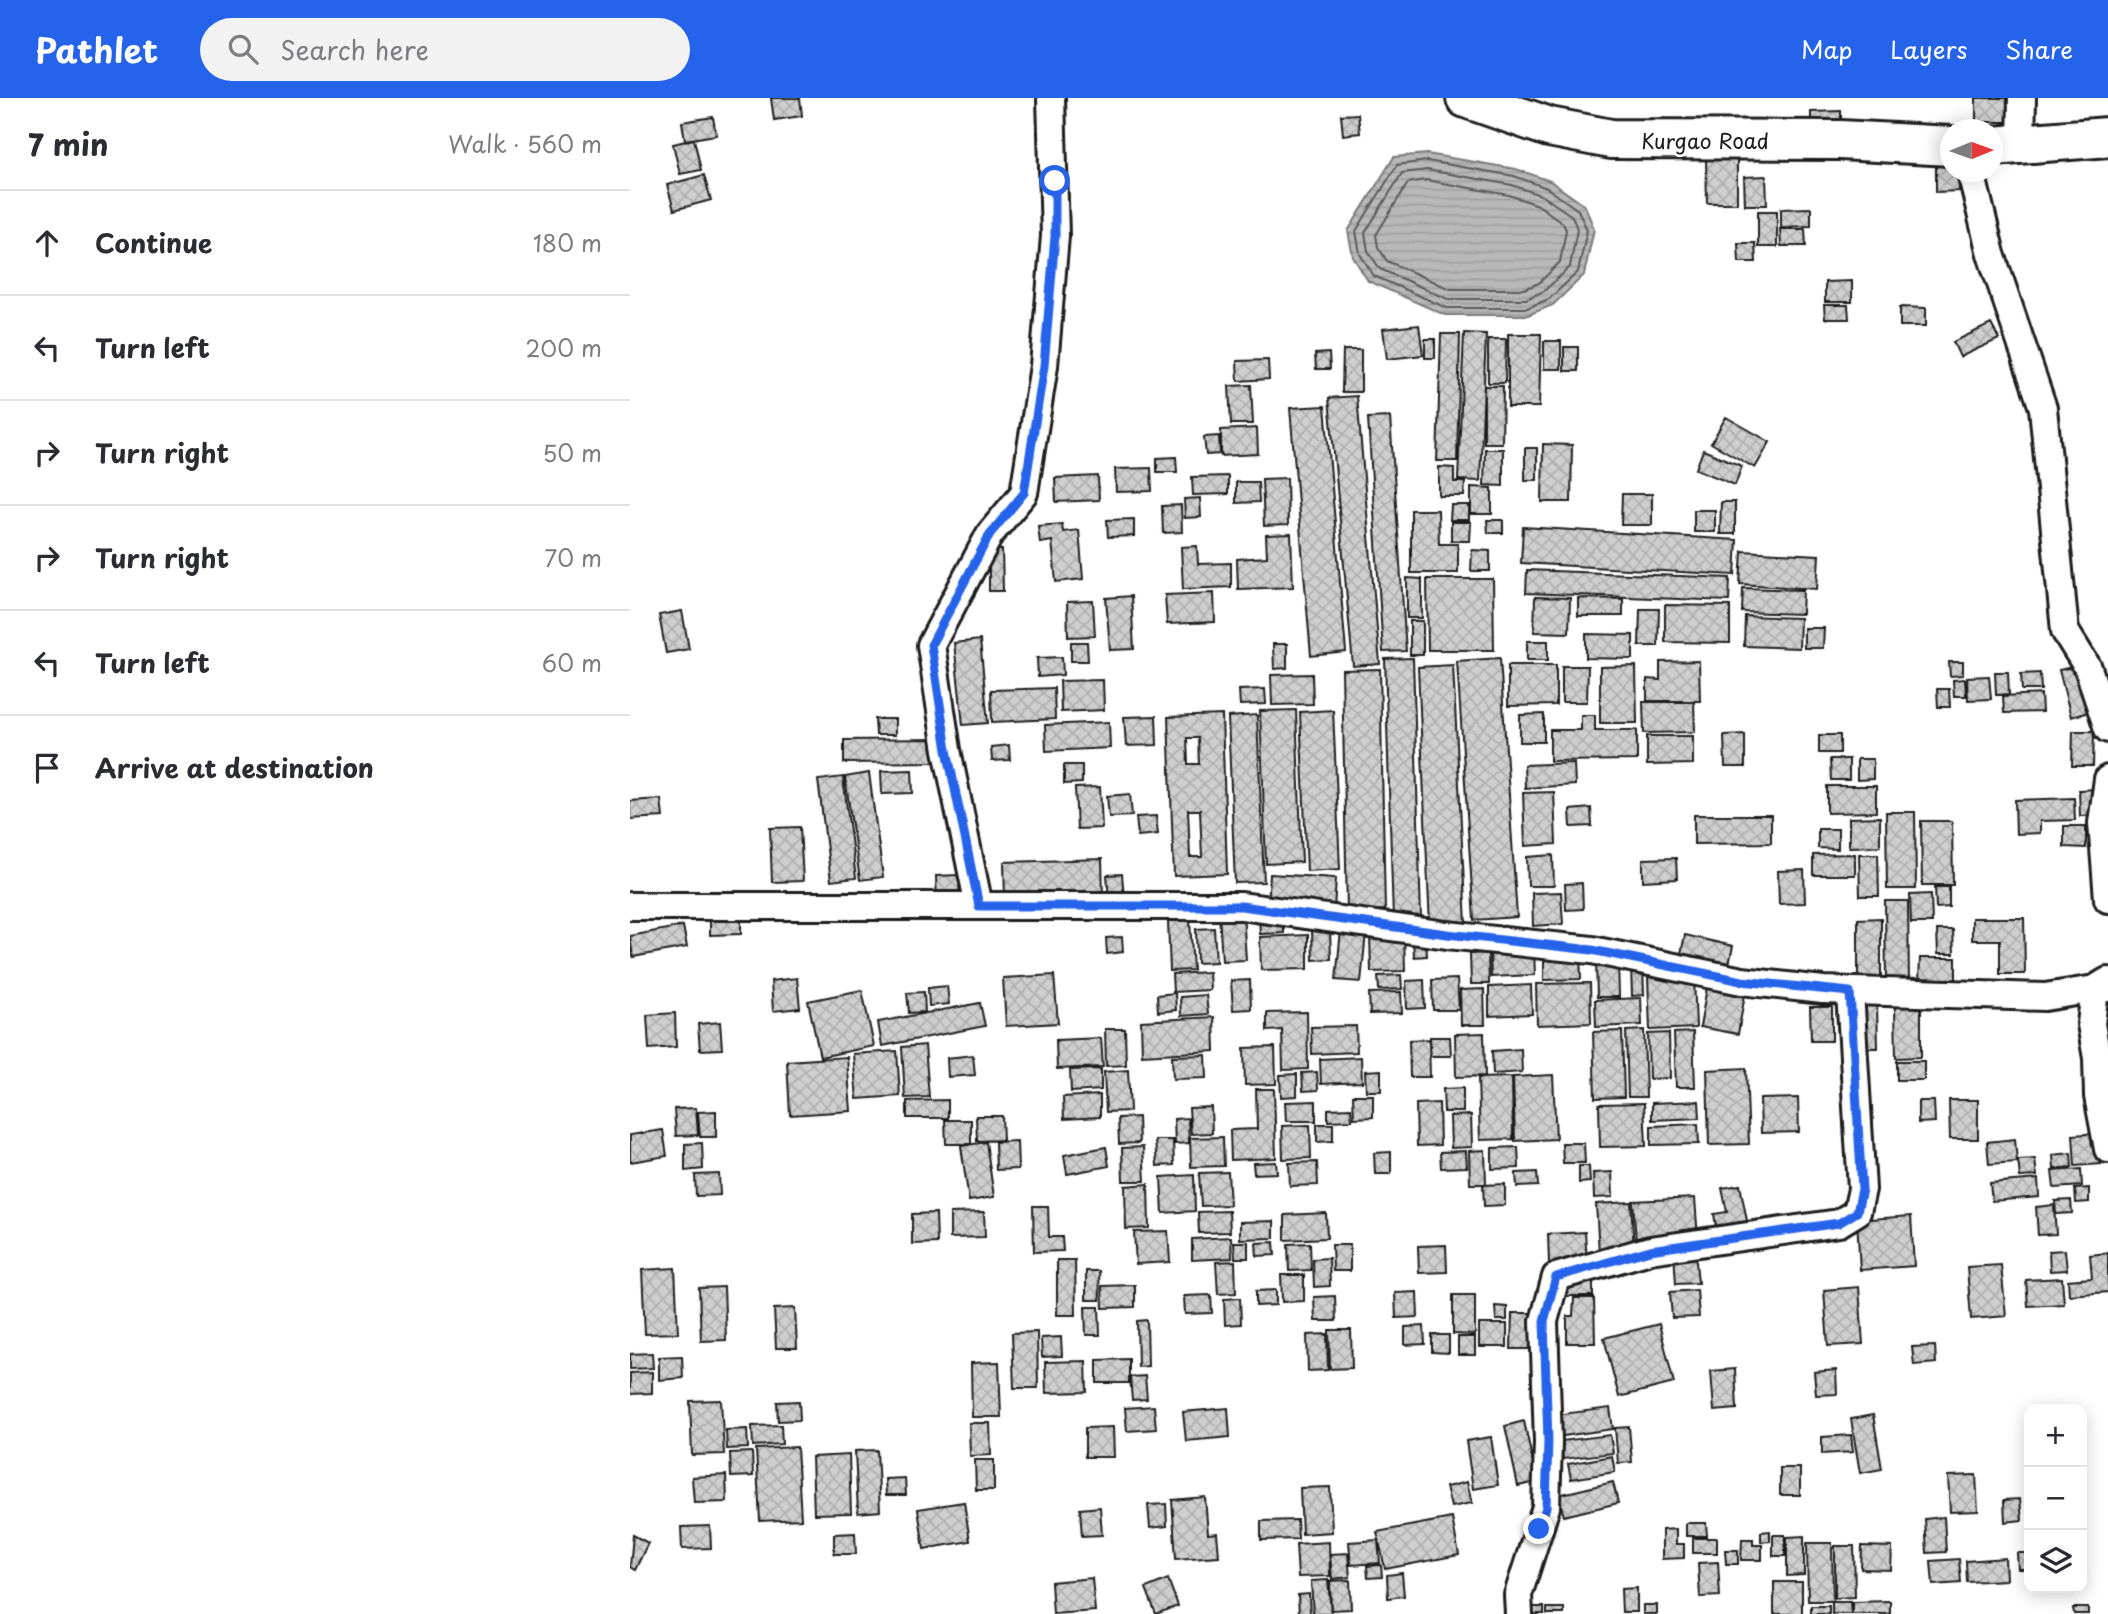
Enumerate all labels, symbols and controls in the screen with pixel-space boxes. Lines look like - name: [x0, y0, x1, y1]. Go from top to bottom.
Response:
- search box: [200, 18, 690, 81]
- text: Pathlet: [35, 24, 158, 74]
- icon: search: [224, 30, 262, 68]
- text: Search here: [280, 30, 429, 69]
- text: Map: [1801, 31, 1852, 67]
- text: Layers: [1890, 31, 1967, 67]
- text: Share: [2005, 31, 2073, 67]
- north arrow: [1940, 119, 2003, 182]
- text: 7 min: [28, 121, 109, 166]
- street label: Kurgao Road: [1641, 124, 1769, 156]
- text: Walk · 560 m: [448, 126, 602, 161]
- route start: [1039, 165, 1070, 196]
- text: Continue: [95, 223, 212, 262]
- icon: ahead: [28, 224, 66, 262]
- text: 180 m: [533, 225, 602, 260]
- text: Turn left: [95, 328, 210, 367]
- icon: left: [28, 329, 66, 367]
- text: 200 m: [525, 330, 602, 365]
- text: Turn right: [95, 433, 229, 472]
- icon: right: [28, 434, 66, 472]
- text: 50 m: [542, 435, 602, 470]
- text: Turn right: [95, 538, 229, 577]
- icon: right: [28, 539, 66, 577]
- text: 70 m: [544, 540, 602, 575]
- text: Turn left: [95, 643, 210, 682]
- icon: left: [28, 644, 66, 682]
- text: 60 m: [542, 645, 602, 680]
- text: Arrive at destination: [95, 748, 374, 787]
- icon: arrive: [28, 749, 66, 787]
- map controls: [2024, 1404, 2087, 1593]
- button: +: [2024, 1404, 2087, 1467]
- button: −: [2024, 1467, 2087, 1530]
- route end: [1523, 1513, 1554, 1544]
- button: layers: [2024, 1530, 2087, 1593]

